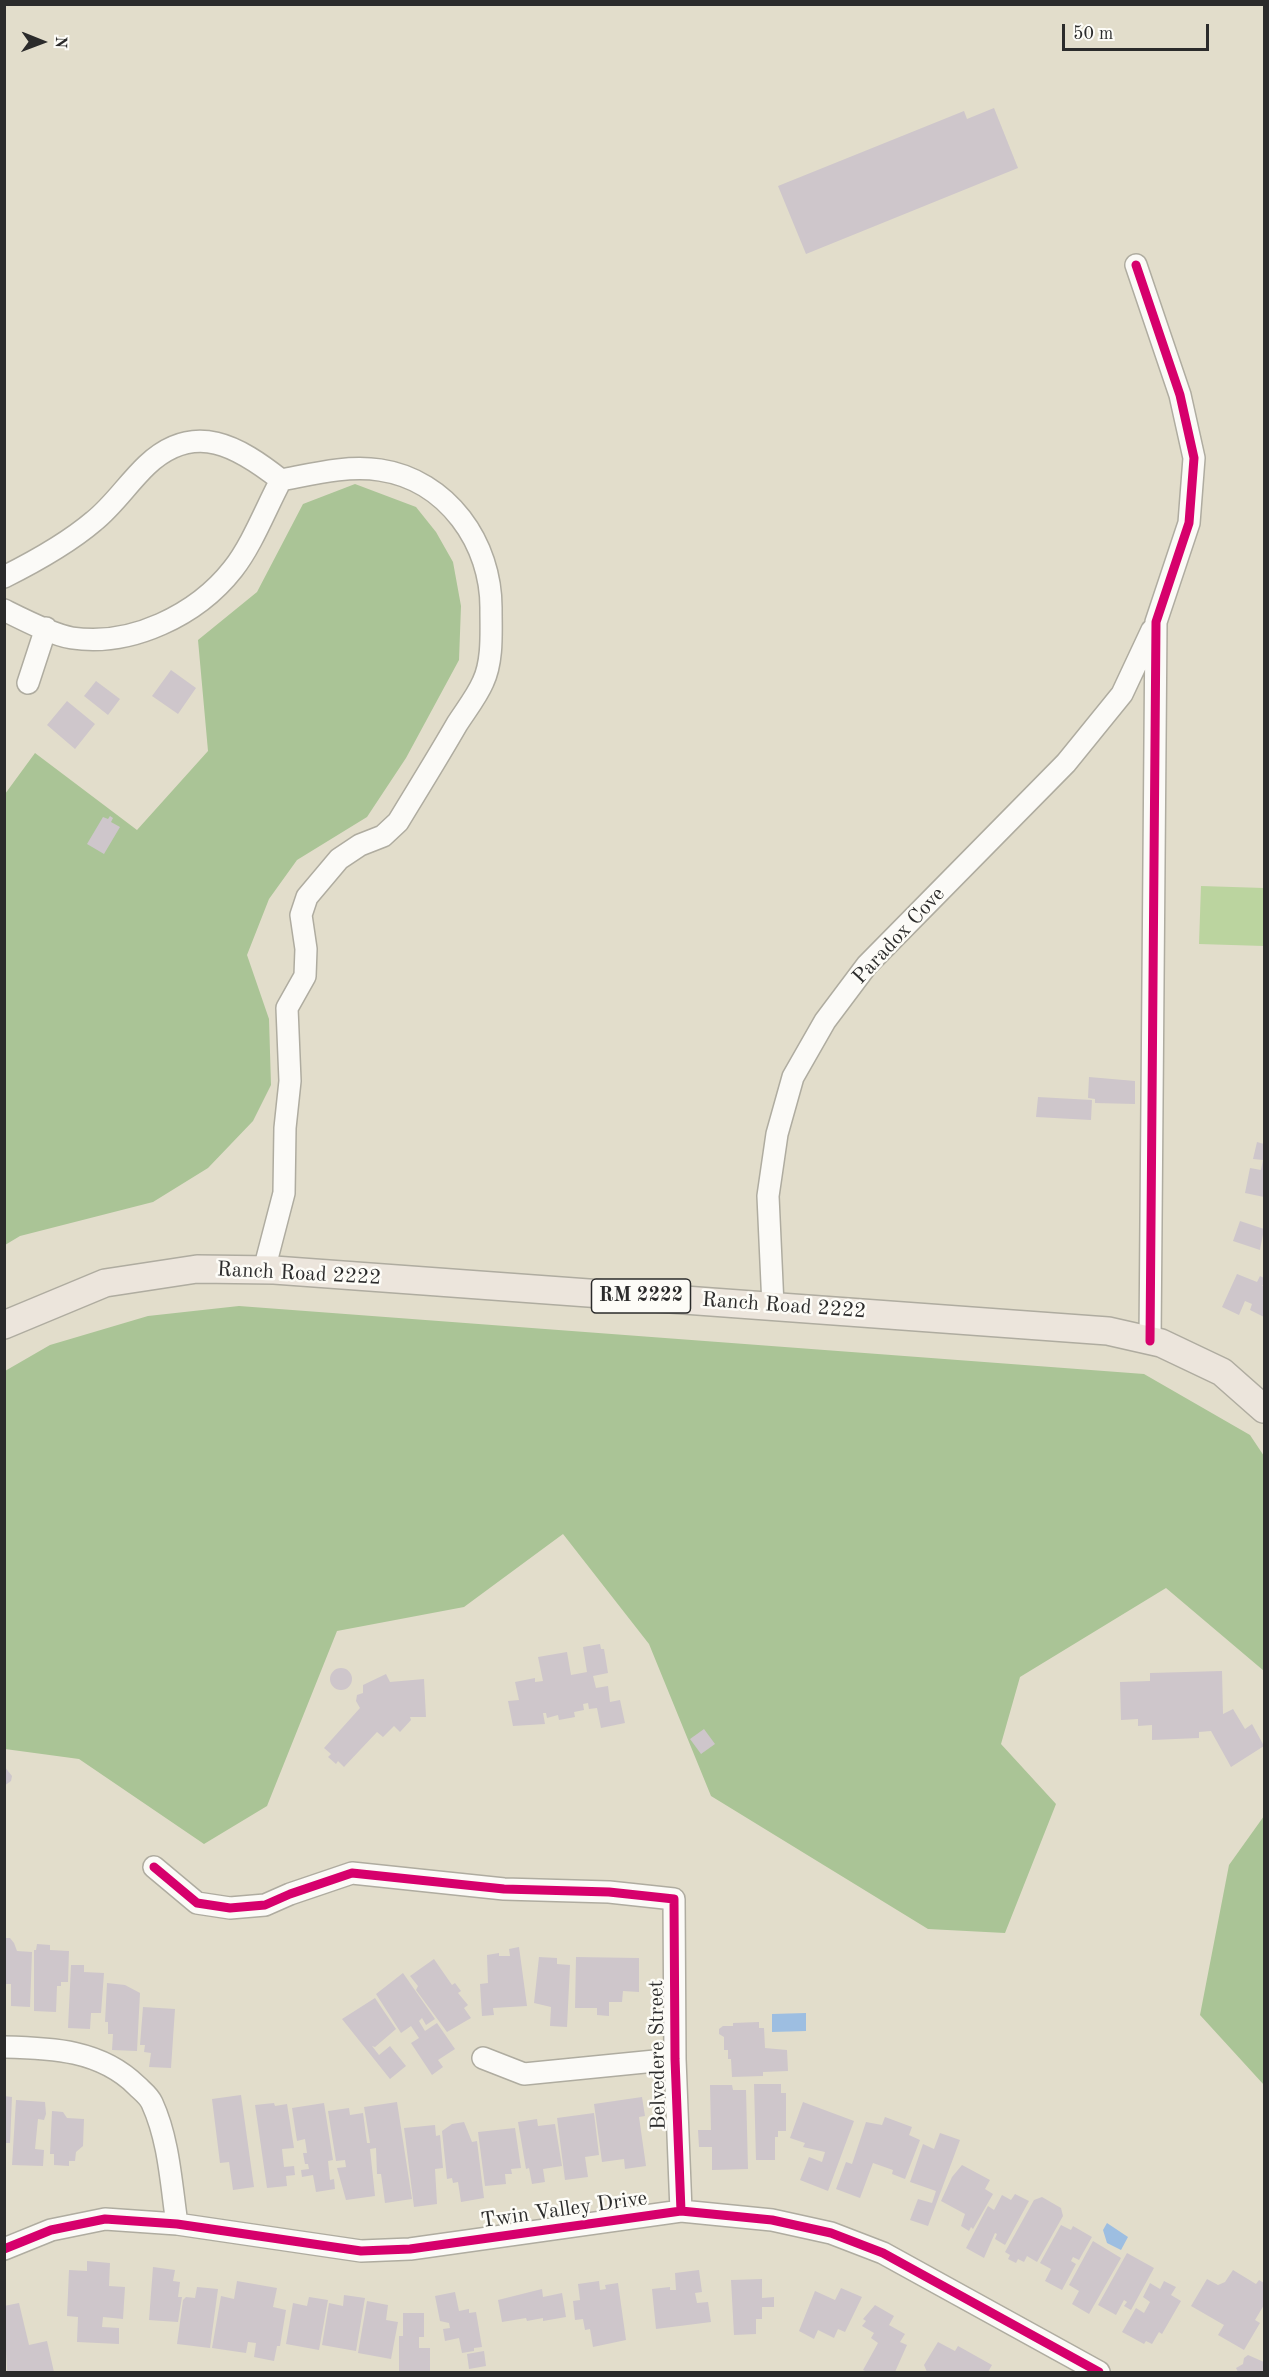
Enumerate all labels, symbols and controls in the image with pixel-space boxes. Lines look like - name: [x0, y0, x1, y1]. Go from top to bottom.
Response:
- north arrow: [12, 12, 72, 72]
- scale bar: [1065, 12, 1212, 50]
- text: 50 m: [1073, 25, 1113, 43]
- text: N: [52, 36, 68, 49]
- street label: Paradox Cove: [848, 882, 950, 990]
- street label: Ranch Road 2222: [216, 1257, 382, 1291]
- road number: RM 2222: [592, 1279, 690, 1313]
- street label: Ranch Road 2222: [701, 1288, 867, 1324]
- street label: Belvedere Street: [644, 1980, 672, 2130]
- street label: Twin Valley Drive: [479, 2186, 649, 2234]

